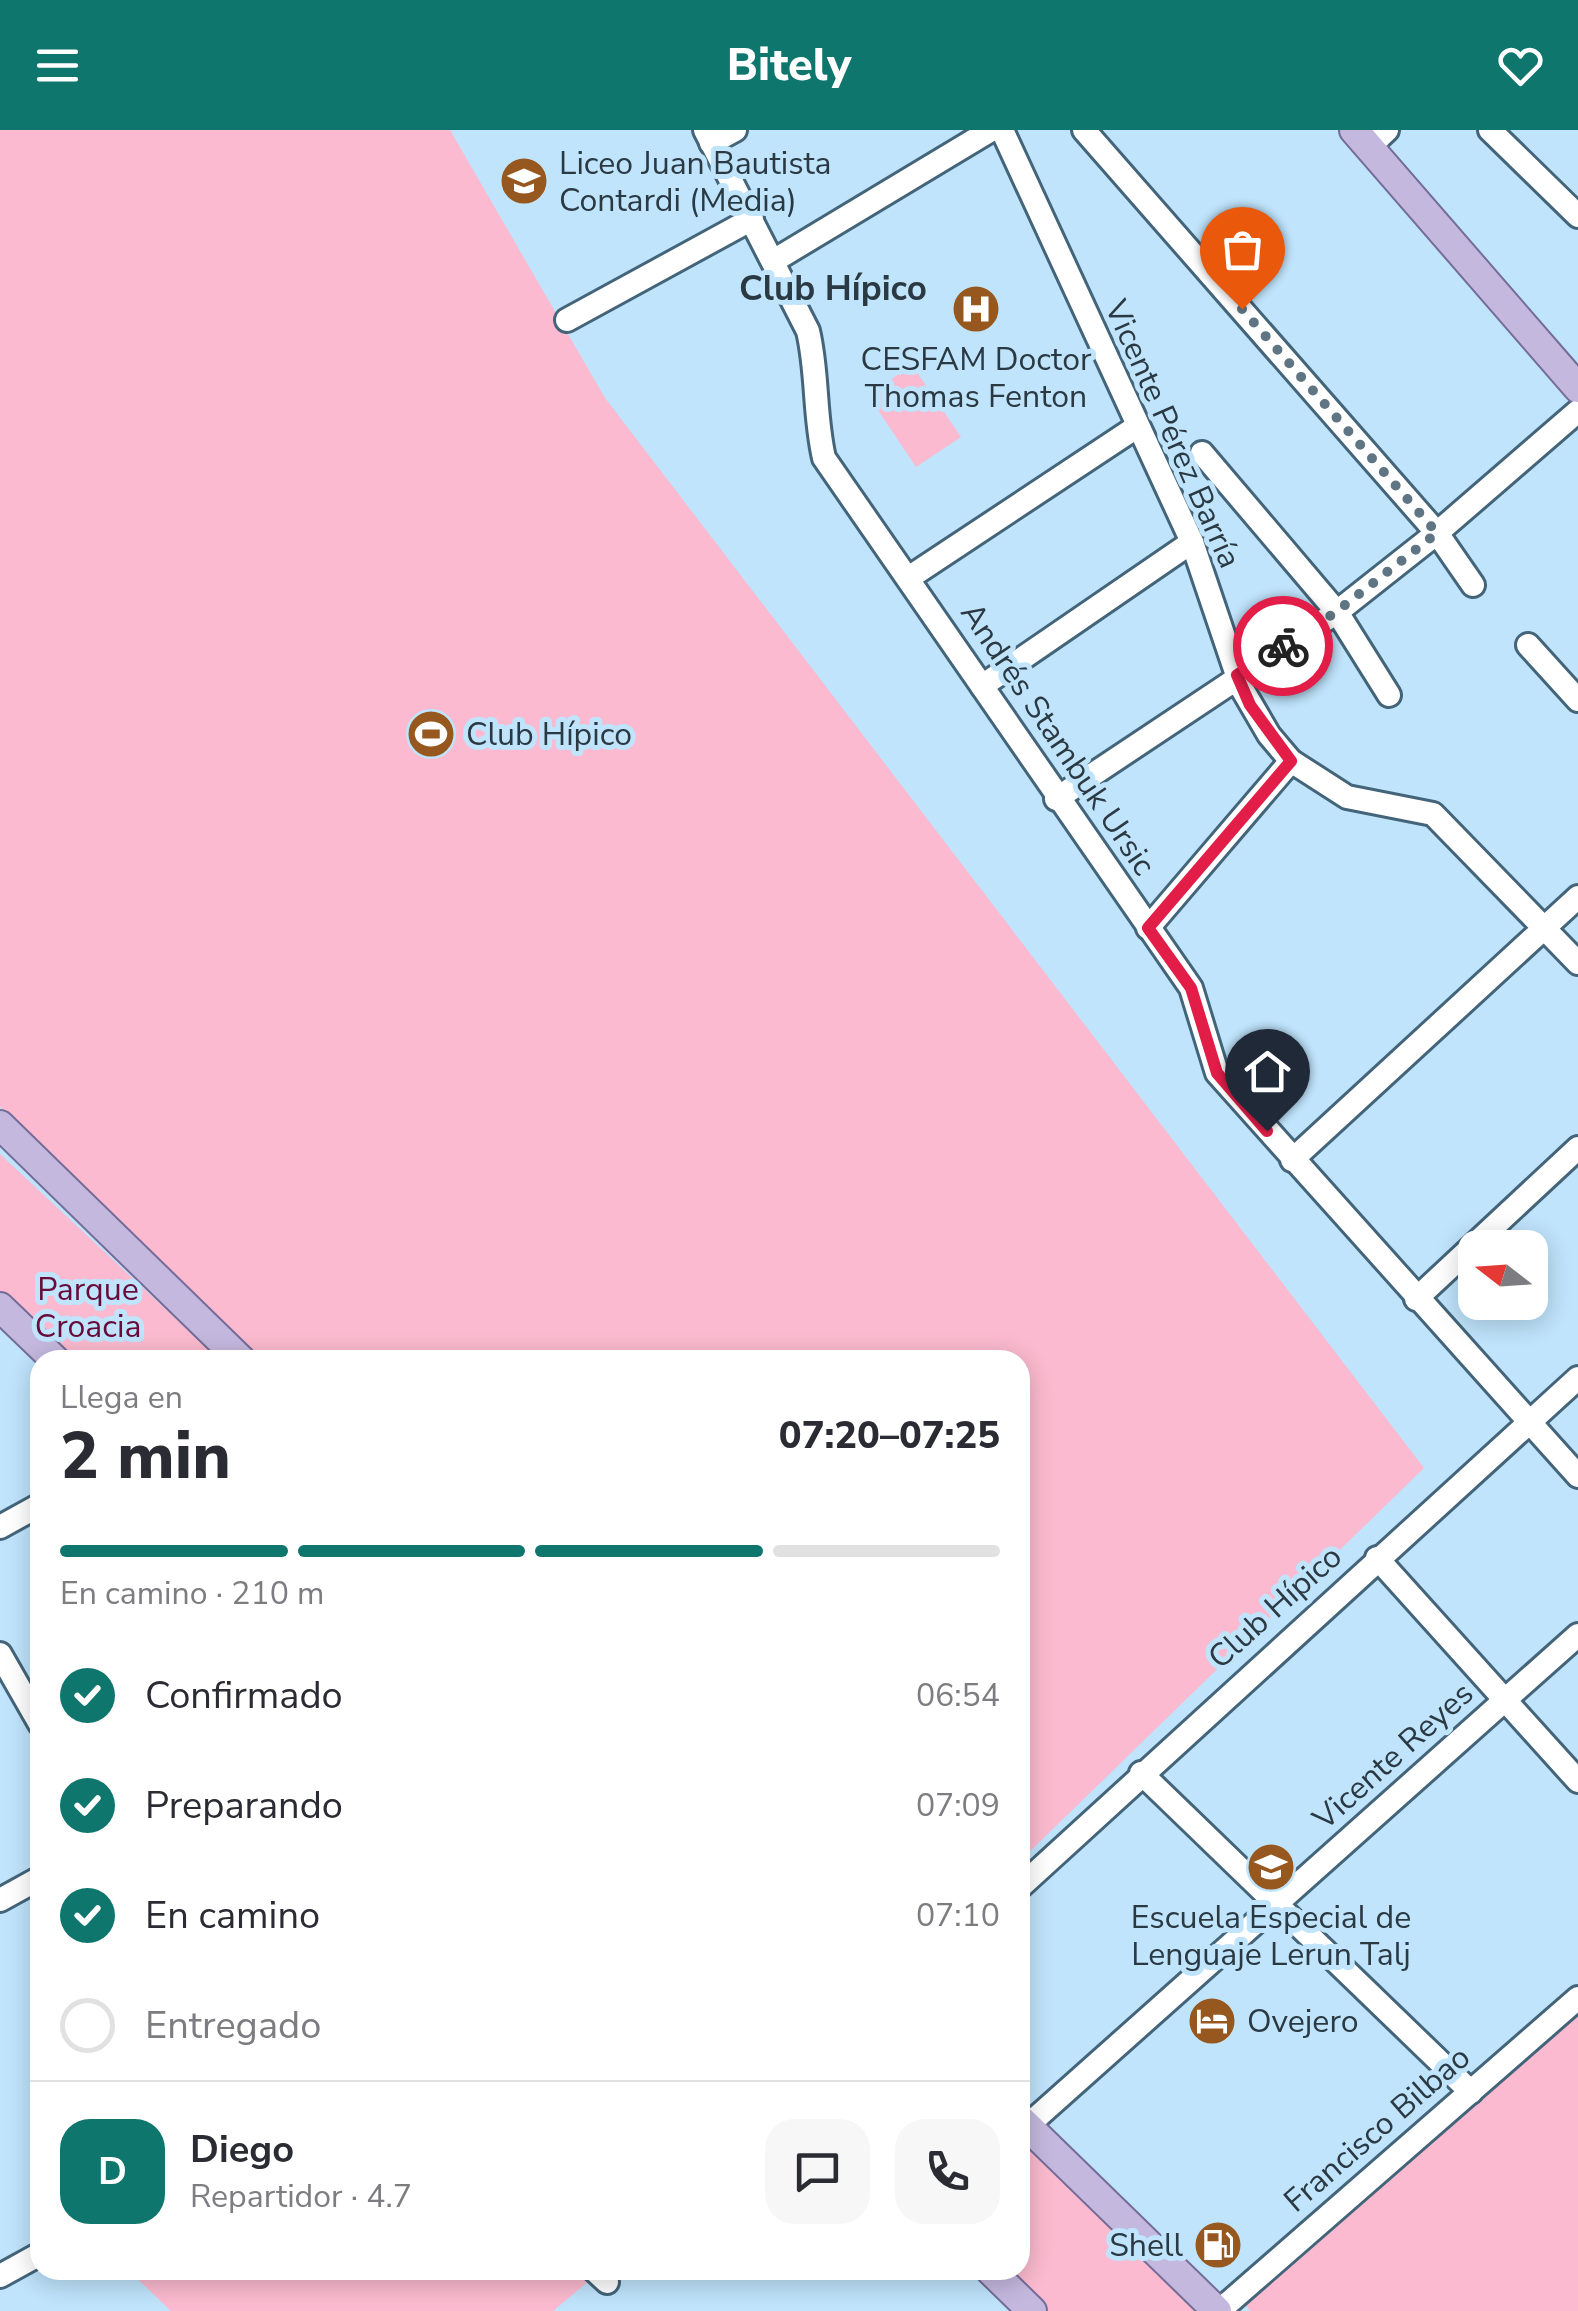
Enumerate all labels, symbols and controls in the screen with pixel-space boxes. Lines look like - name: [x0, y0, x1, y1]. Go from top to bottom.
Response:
- text: Bitely: [727, 35, 851, 96]
- icon: menu: [30, 38, 85, 93]
- icon: heart: [1493, 38, 1548, 93]
- place label: Liceo Juan Bautista Contardi (Media): [559, 142, 832, 222]
- school or university icon: Liceo Juan Bautista Contardi (Media): [498, 155, 550, 207]
- pin: [1200, 207, 1285, 310]
- icon: bag: [1215, 222, 1270, 277]
- district label: Club Hípico: [739, 265, 927, 312]
- hospital icon: CESFAM Doctor Thomas Fenton: [950, 283, 1002, 335]
- street label: Vicente Pérez Barría: [1094, 292, 1251, 575]
- place label: CESFAM Doctor Thomas Fenton: [861, 338, 1092, 418]
- street label: Andrés Stambuk Ursic: [951, 594, 1165, 884]
- courier: [1233, 596, 1333, 696]
- icon: bike: [1256, 619, 1311, 674]
- sports icon: Club Hípico: [405, 708, 457, 760]
- place label: Club Hípico: [466, 713, 632, 756]
- pin: [1225, 1029, 1310, 1132]
- icon: home: [1240, 1044, 1295, 1099]
- north arrow: [1458, 1230, 1548, 1320]
- map controls: [1458, 1230, 1548, 1320]
- park label: Parque Croacia: [35, 1268, 141, 1348]
- text: Llega en: [60, 1376, 183, 1419]
- text: 07:20–07:25: [779, 1410, 1000, 1461]
- text: 2 min: [60, 1412, 231, 1501]
- street label: Club Hípico: [1199, 1535, 1351, 1679]
- text: En camino · 210 m: [60, 1572, 324, 1615]
- icon: check: [60, 1668, 115, 1723]
- text: Confirmado: [145, 1670, 343, 1721]
- street label: Vicente Reyes: [1303, 1672, 1482, 1840]
- text: 06:54: [916, 1674, 1000, 1717]
- icon: check: [60, 1778, 115, 1833]
- text: Preparando: [145, 1780, 343, 1831]
- text: 07:09: [916, 1784, 1000, 1827]
- school or university icon: Escuela Especial de Lenguaje Lerun Talj: [1245, 1841, 1297, 1893]
- icon: check: [60, 1888, 115, 1943]
- text: En camino: [145, 1890, 320, 1941]
- text: 07:10: [916, 1894, 1000, 1937]
- place label: Escuela Especial de Lenguaje Lerun Talj: [1131, 1896, 1411, 1976]
- hotel icon: Ovejero: [1186, 1995, 1238, 2047]
- text: Entregado: [145, 2000, 321, 2051]
- place label: Ovejero: [1247, 2000, 1358, 2043]
- street label: Francisco Bilbao: [1275, 2036, 1479, 2222]
- button: chat: [765, 2119, 870, 2224]
- button: phone: [895, 2119, 1000, 2224]
- text: Diego: [190, 2124, 294, 2175]
- text: D: [98, 2146, 127, 2197]
- text: Repartidor · 4.7: [190, 2175, 412, 2218]
- fuel station icon: Shell: [1192, 2219, 1244, 2271]
- place label: Shell: [1109, 2224, 1184, 2267]

